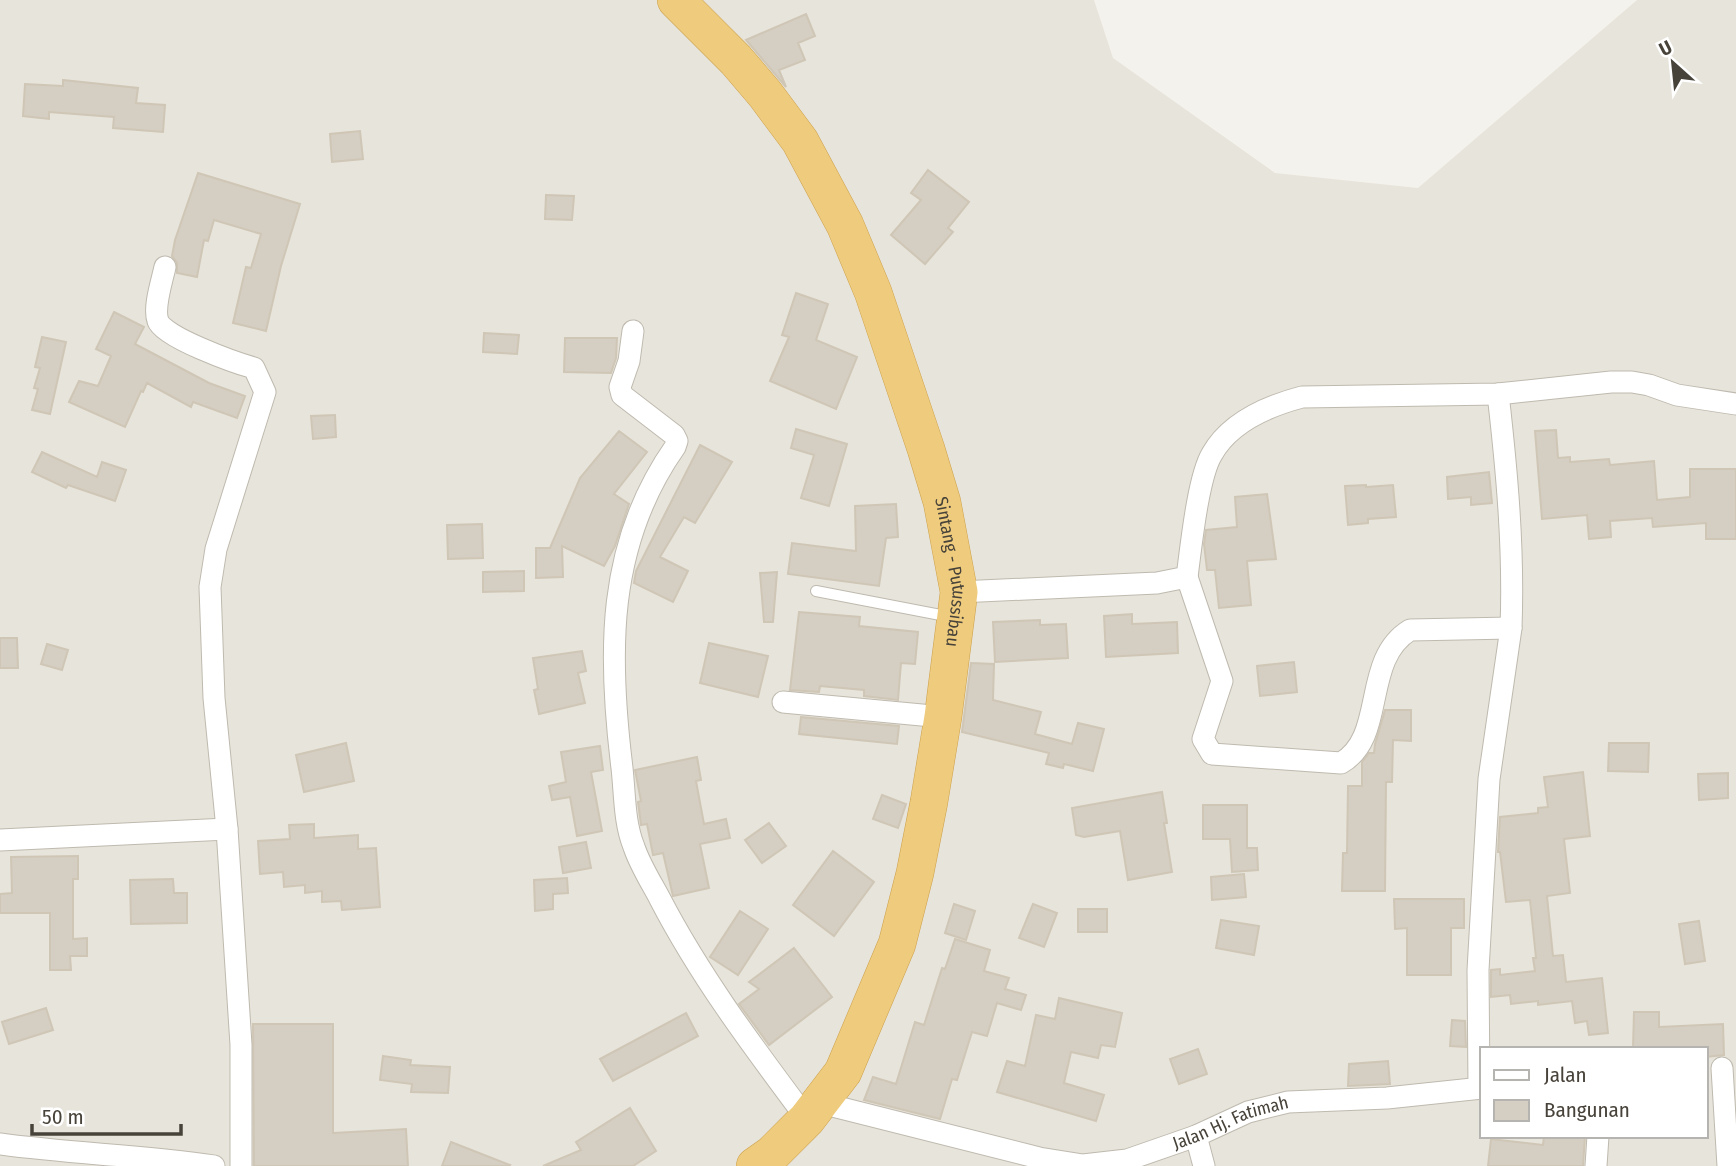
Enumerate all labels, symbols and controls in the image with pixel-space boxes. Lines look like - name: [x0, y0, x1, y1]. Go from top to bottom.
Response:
- north arrow: [1638, 28, 1708, 98]
- text: U: [1655, 36, 1676, 61]
- street label: Sintang - Putussibau: [930, 494, 970, 648]
- legend: [1480, 1047, 1708, 1138]
- text: Jalan: [1544, 1062, 1587, 1088]
- street label: Jalan Hj. Fatimah: [1170, 1091, 1291, 1154]
- scale bar: [32, 1092, 180, 1136]
- text: Bangunan: [1544, 1097, 1630, 1123]
- text: 50 m: [42, 1104, 84, 1130]

